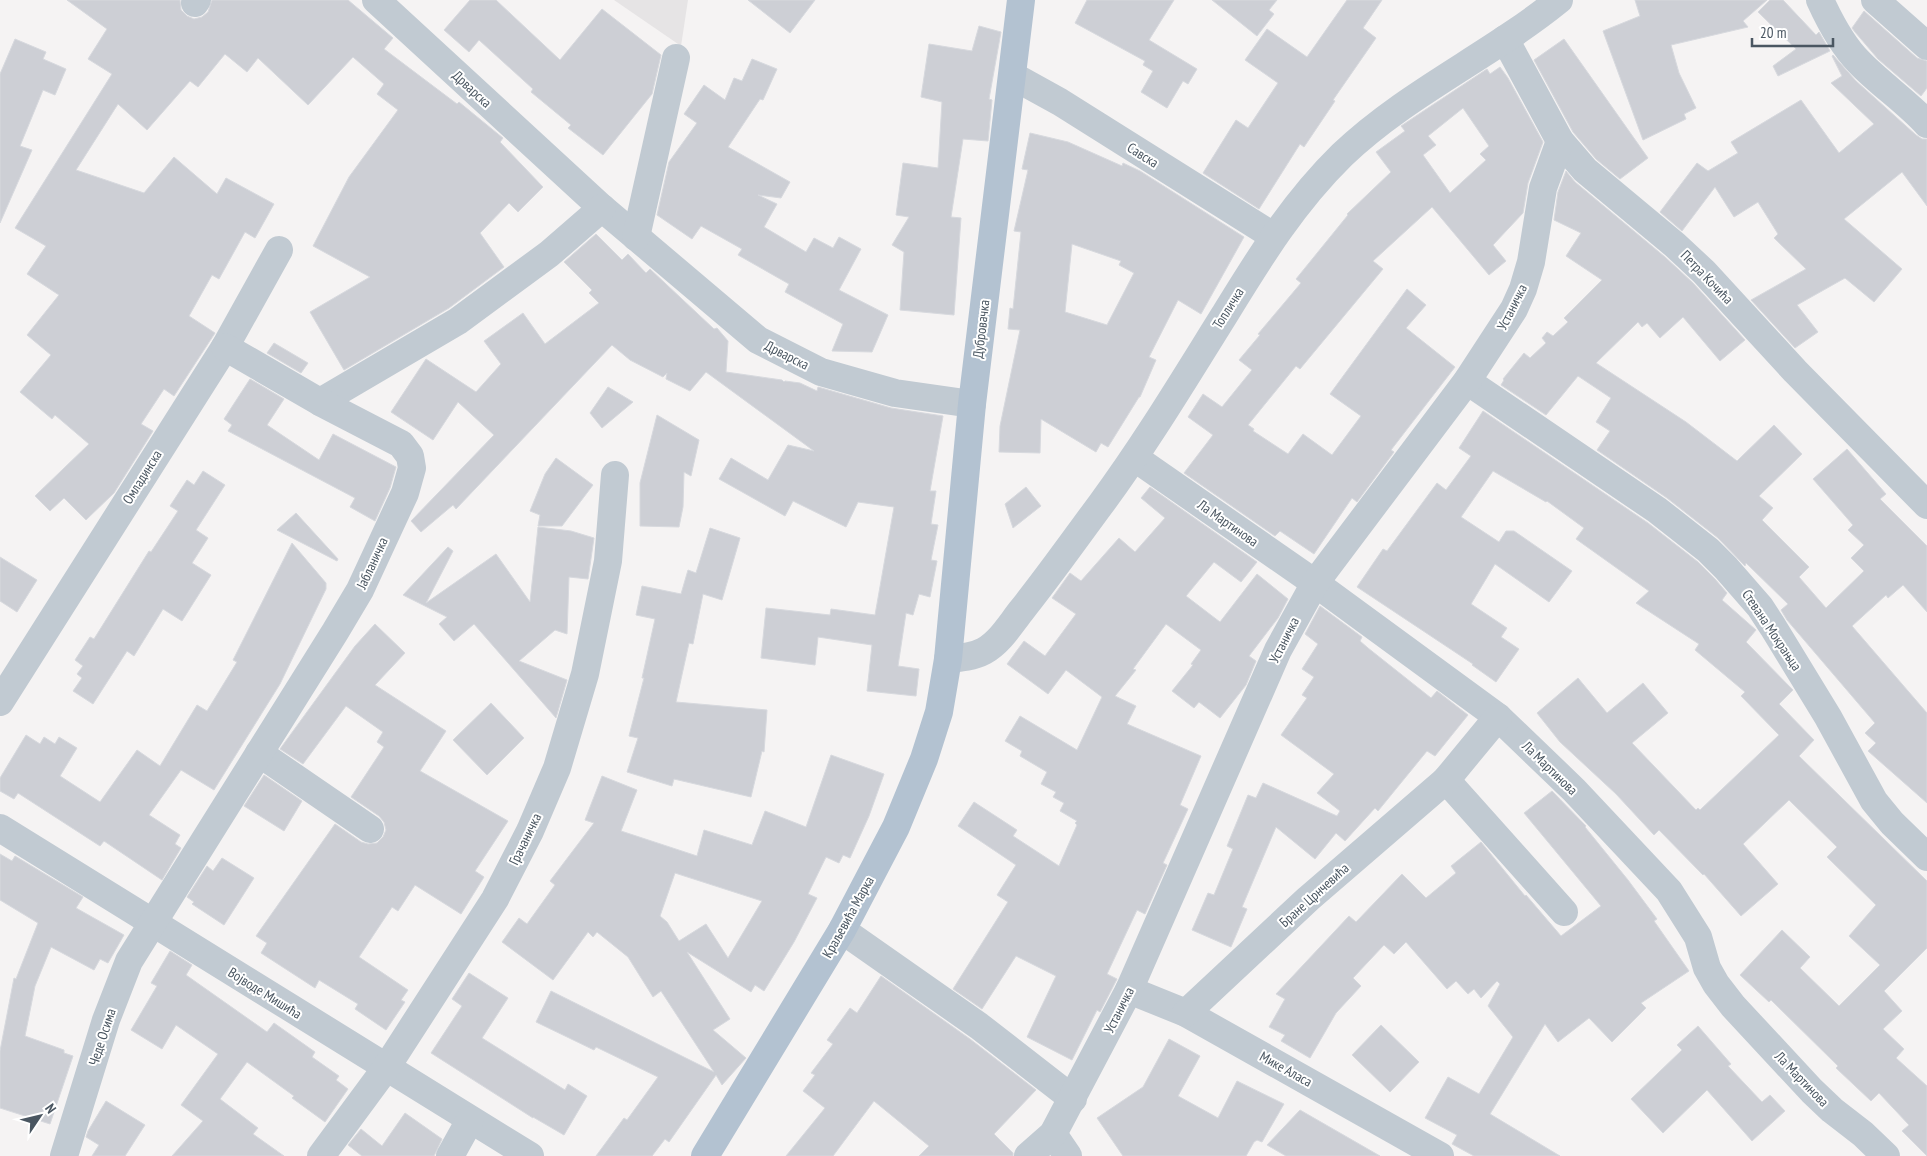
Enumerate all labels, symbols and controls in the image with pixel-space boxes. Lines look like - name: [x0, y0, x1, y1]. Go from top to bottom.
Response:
- scale bar: [1752, 15, 1833, 47]
- text: 20 m: [1760, 23, 1786, 42]
- street label: Дрварска: [449, 66, 495, 112]
- street label: Савска: [1124, 138, 1162, 172]
- street label: Петра Кочића: [1677, 246, 1737, 308]
- street label: Устаничка: [1493, 281, 1531, 333]
- street label: Топличка: [1208, 284, 1248, 332]
- street label: Дубровачка: [968, 299, 994, 359]
- street label: Дрварска: [762, 336, 812, 374]
- street label: Омладинска: [118, 447, 166, 507]
- street label: Ла Мартинова: [1193, 495, 1262, 550]
- street label: Јабланичка: [352, 534, 392, 593]
- street label: Стевана Мокрањца: [1738, 586, 1806, 674]
- street label: Устаничка: [1265, 614, 1303, 666]
- street label: Ла Мартинова: [1518, 737, 1581, 799]
- street label: Грачаничка: [505, 810, 545, 868]
- street label: Бране Црнчевића: [1275, 859, 1353, 931]
- street label: Краљевића Марка: [818, 873, 878, 961]
- street label: Војводе Мишића: [225, 963, 305, 1023]
- street label: Устаничка: [1100, 984, 1138, 1036]
- street label: Чеде Осима: [84, 1006, 120, 1068]
- street label: Мике Аласа: [1257, 1047, 1315, 1091]
- street label: Ла Мартинова: [1771, 1047, 1833, 1110]
- north arrow: [15, 1091, 65, 1141]
- text: N: [41, 1100, 60, 1117]

